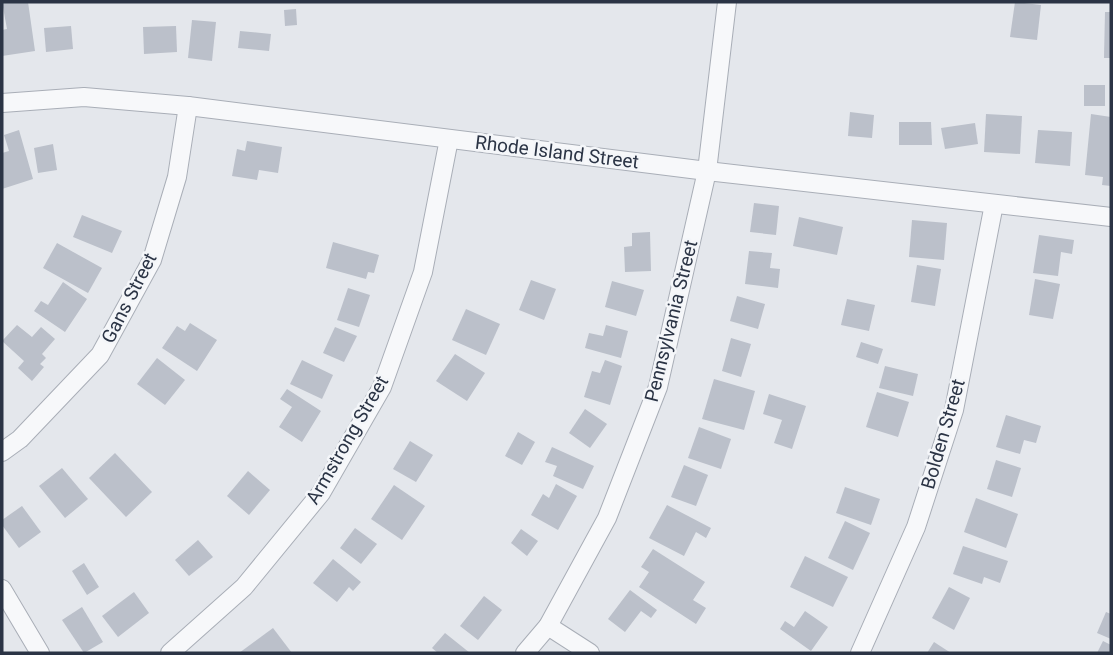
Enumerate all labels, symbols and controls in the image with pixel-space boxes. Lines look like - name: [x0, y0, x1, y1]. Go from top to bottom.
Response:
- street label: Rhode Island Street: [474, 131, 640, 173]
- street label: Pennsylvania Street: [640, 238, 702, 404]
- street label: Gans Street: [96, 249, 162, 347]
- street label: Armstrong Street: [301, 372, 393, 508]
- street label: Bolden Street: [916, 376, 970, 492]

